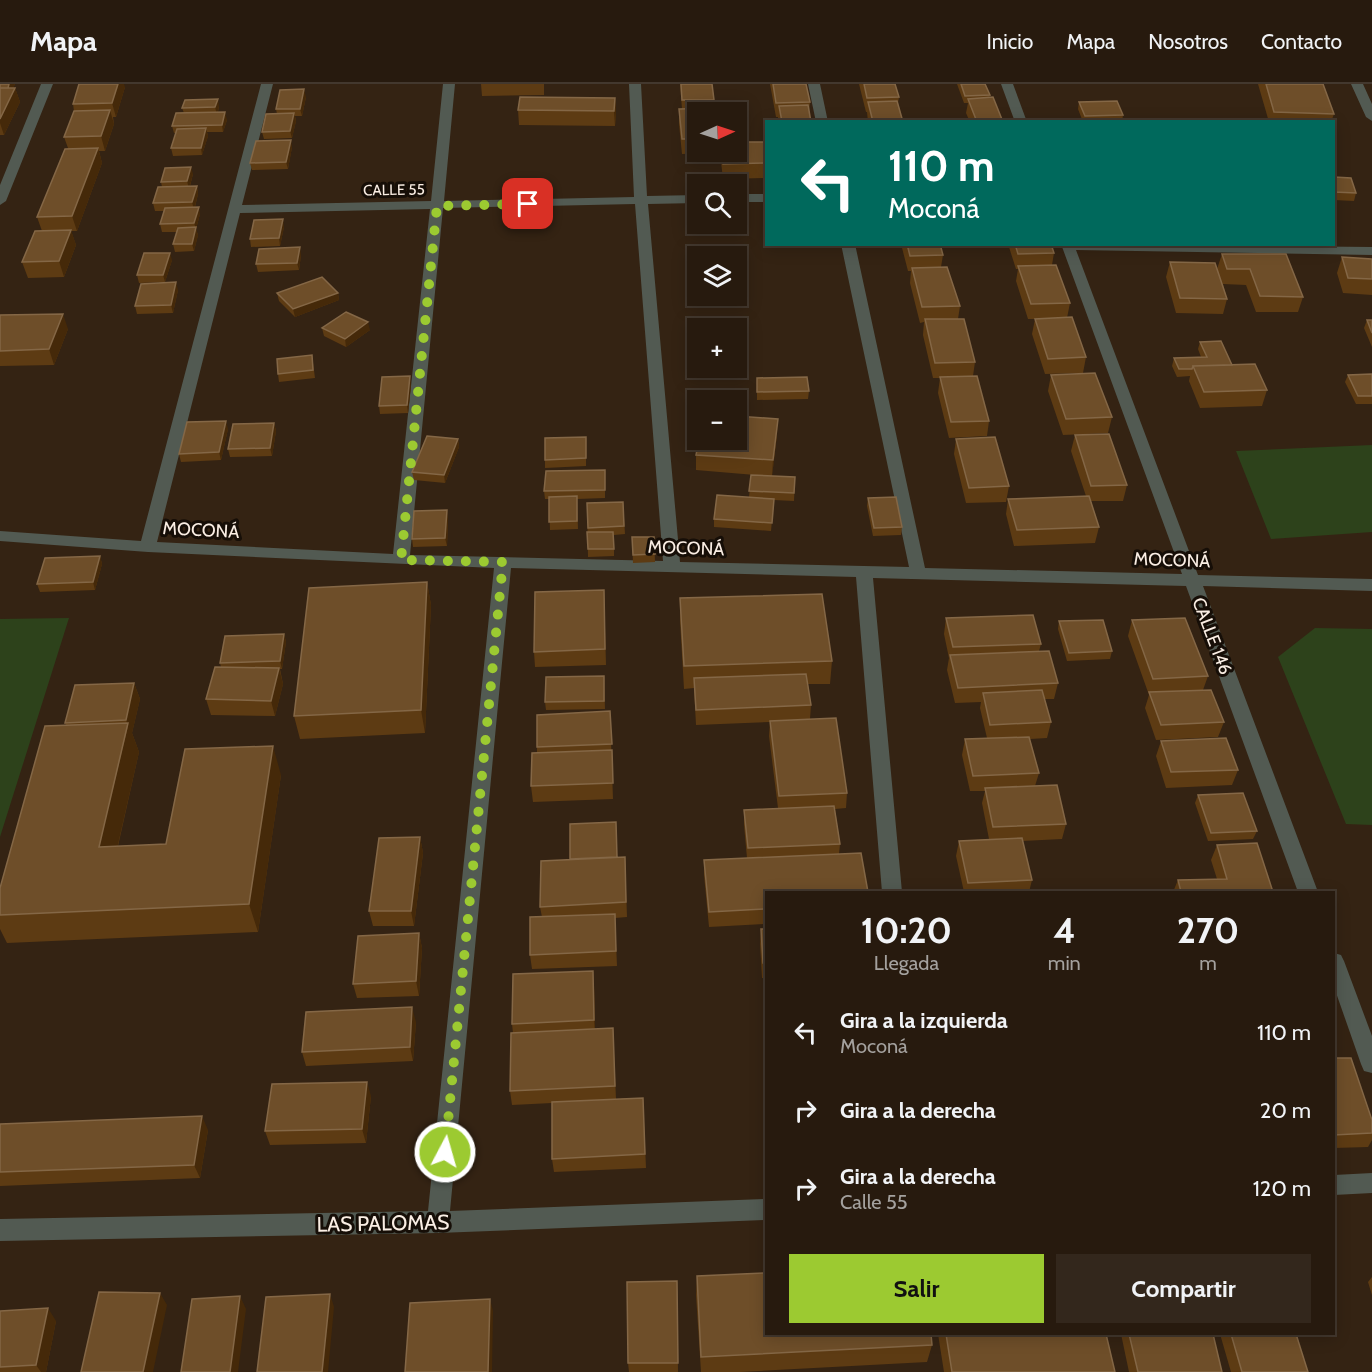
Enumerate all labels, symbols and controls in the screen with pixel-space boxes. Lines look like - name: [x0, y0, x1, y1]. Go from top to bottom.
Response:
- text: Mapa: [30, 24, 97, 58]
- text: Inicio: [986, 29, 1033, 54]
- text: Mapa: [1066, 29, 1115, 54]
- text: Nosotros: [1148, 29, 1228, 54]
- text: Contacto: [1261, 29, 1342, 54]
- north arrow: [687, 102, 747, 162]
- map controls: [687, 102, 747, 450]
- text: 110 m: [888, 140, 995, 192]
- icon: left: [789, 144, 867, 222]
- button: search: [687, 174, 747, 234]
- pin: [502, 178, 553, 229]
- street label: CALLE 55: [363, 180, 425, 200]
- icon: arrive: [511, 187, 544, 220]
- text: Moconá: [888, 192, 979, 225]
- button: layers: [687, 246, 747, 306]
- button: +: [687, 318, 747, 378]
- button: −: [687, 390, 747, 450]
- street label: MOCONÁ: [162, 517, 240, 543]
- street label: MOCONÁ: [647, 536, 725, 560]
- street label: MOCONÁ: [1133, 548, 1211, 572]
- street label: CALLE 146: [1187, 594, 1237, 678]
- text: 10:20: [861, 908, 952, 952]
- text: 4: [1053, 908, 1076, 952]
- text: 270: [1177, 908, 1239, 952]
- text: Llegada: [874, 951, 939, 975]
- text: min: [1048, 951, 1081, 975]
- text: m: [1199, 951, 1217, 975]
- text: Gira a la izquierda: [840, 1007, 1008, 1034]
- icon: left: [789, 1016, 822, 1049]
- text: 110 m: [1257, 1019, 1311, 1046]
- text: Moconá: [840, 1034, 908, 1058]
- icon: right: [789, 1094, 822, 1127]
- text: Gira a la derecha: [840, 1097, 996, 1124]
- text: 20 m: [1260, 1097, 1311, 1124]
- position arrow: [413, 1120, 477, 1184]
- text: Gira a la derecha: [840, 1163, 996, 1190]
- icon: right: [789, 1172, 822, 1205]
- text: 120 m: [1253, 1175, 1311, 1202]
- text: Calle 55: [840, 1190, 908, 1214]
- street label: LAS PALOMAS: [316, 1209, 450, 1237]
- button: Salir: [789, 1254, 1044, 1323]
- button: Compartir: [1056, 1254, 1311, 1323]

